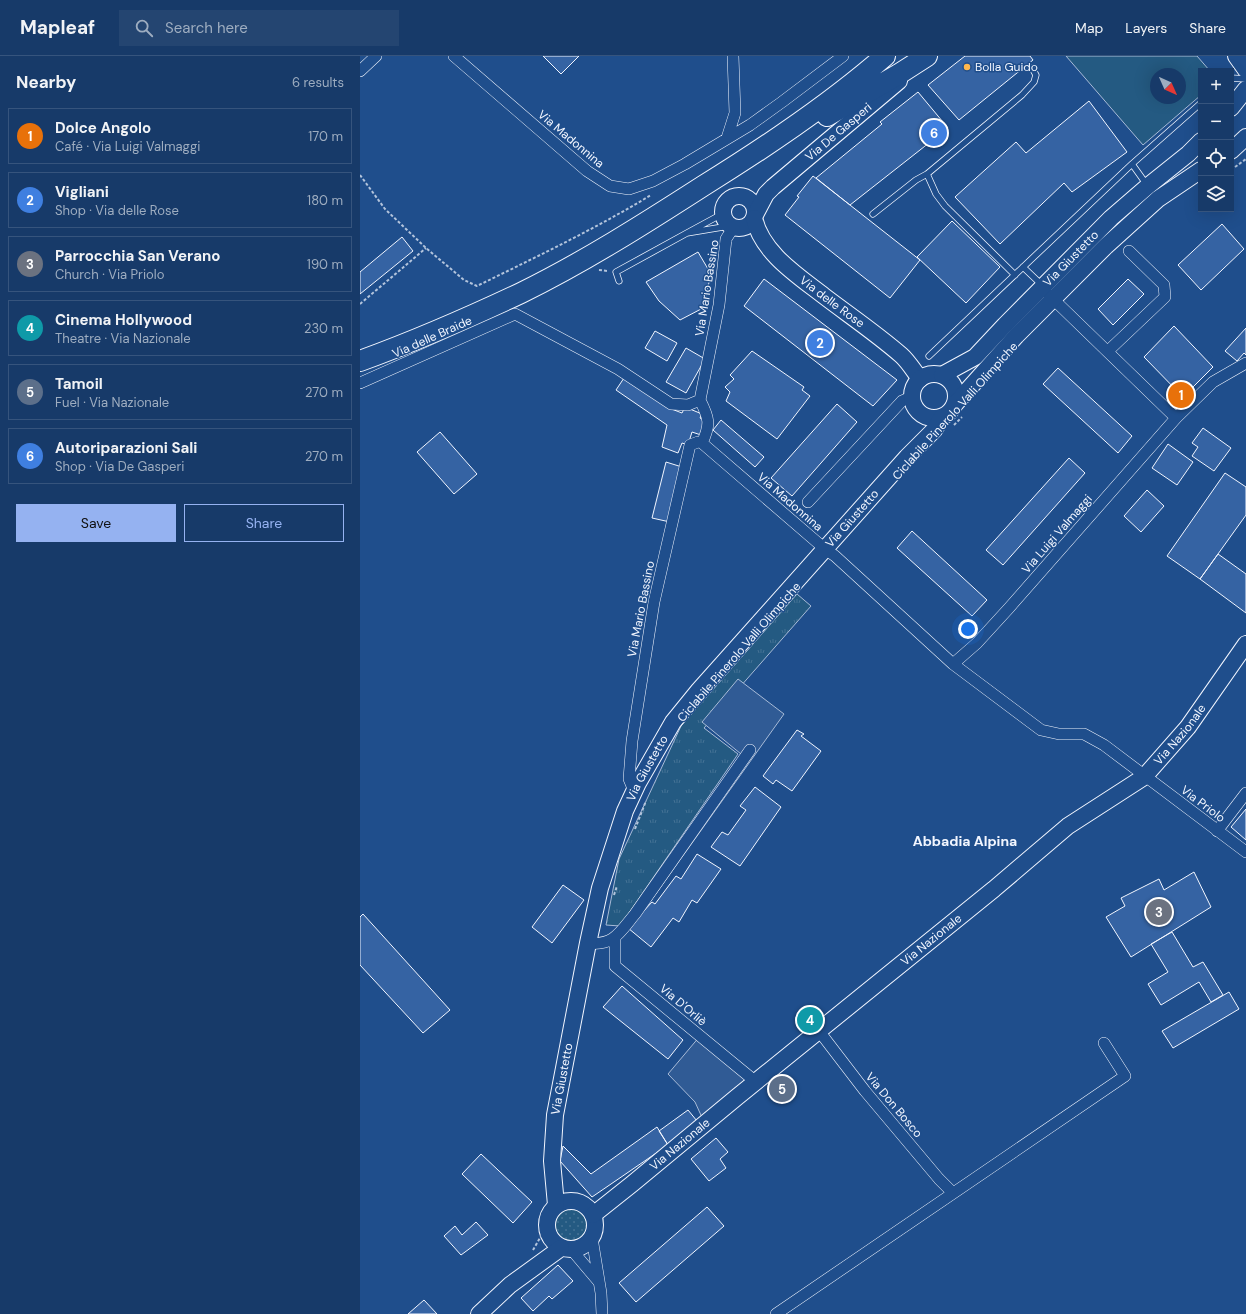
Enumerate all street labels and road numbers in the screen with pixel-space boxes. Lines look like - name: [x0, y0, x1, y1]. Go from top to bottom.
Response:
- street label: Via De Gasperi: [802, 99, 875, 164]
- street label: Via Madonnina: [534, 107, 608, 171]
- street label: Via Giustetto: [1040, 227, 1102, 290]
- street label: Via Mario Bassino: [691, 239, 723, 337]
- street label: Via delle Rose: [796, 272, 868, 331]
- street label: Via delle Braide: [390, 312, 475, 362]
- street label: Ciclabile Pinerolo Valli Olimpiche: [889, 339, 1021, 483]
- street label: Via Madonnina: [754, 469, 826, 535]
- street label: Via Giustetto: [822, 486, 882, 551]
- street label: Via Luigi Valmaggi: [1018, 491, 1096, 577]
- street label: Via Mario Bassino: [624, 560, 658, 658]
- street label: Ciclabile Pinerolo Valli Olimpiche: [674, 579, 804, 725]
- street label: Via Nazionale: [1150, 701, 1210, 768]
- street label: Via Giustetto: [623, 732, 672, 804]
- street label: Via Priolo: [1177, 782, 1229, 826]
- street label: Via Nazionale: [897, 910, 965, 969]
- street label: Via D'Orliè: [656, 981, 710, 1030]
- street label: Via Giustetto: [547, 1042, 577, 1116]
- street label: Via Don Bosco: [862, 1069, 926, 1141]
- street label: Via Nazionale: [646, 1114, 714, 1174]

